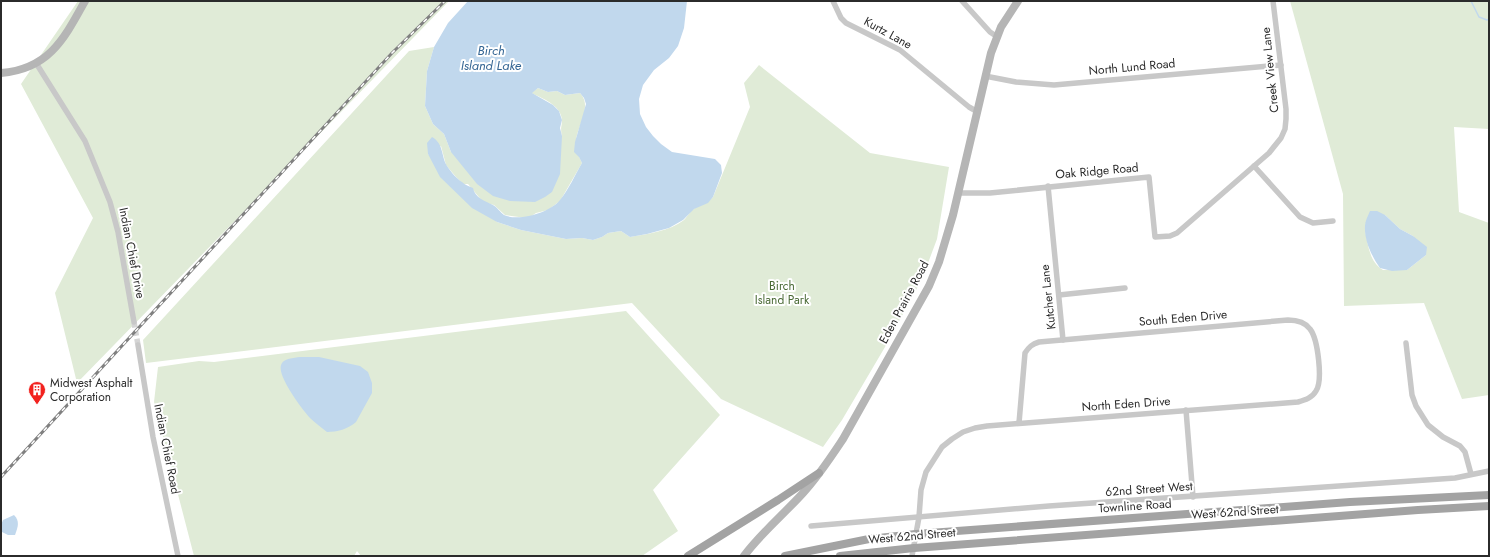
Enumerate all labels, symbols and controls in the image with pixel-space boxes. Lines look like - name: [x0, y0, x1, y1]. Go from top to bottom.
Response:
- street label: Kurtz Lane: [861, 12, 915, 54]
- street label: Creek View Lane: [1257, 26, 1283, 114]
- water label: Birch Island Lake: [461, 41, 522, 75]
- street label: North Lund Road: [1088, 54, 1176, 80]
- street label: Oak Ridge Road: [1055, 158, 1139, 184]
- street label: Indian Chief Drive: [114, 206, 150, 300]
- street label: Eden Prairie Road: [875, 257, 933, 347]
- street label: Kutcher Lane: [1036, 264, 1060, 330]
- park label: Birch Island Park: [755, 277, 810, 309]
- street label: South Eden Drive: [1138, 305, 1228, 331]
- place label: Midwest Asphalt Corporation: [50, 374, 133, 406]
- building icon: Midwest Asphalt Corporation: [27, 380, 47, 405]
- street label: North Eden Drive: [1081, 392, 1171, 416]
- street label: Indian Chief Road: [149, 402, 185, 496]
- street label: 62nd Street West: [1105, 477, 1193, 501]
- street label: Townline Road: [1098, 494, 1172, 518]
- street label: West 62nd Street: [1191, 500, 1279, 524]
- street label: West 62nd Street: [868, 523, 957, 549]

